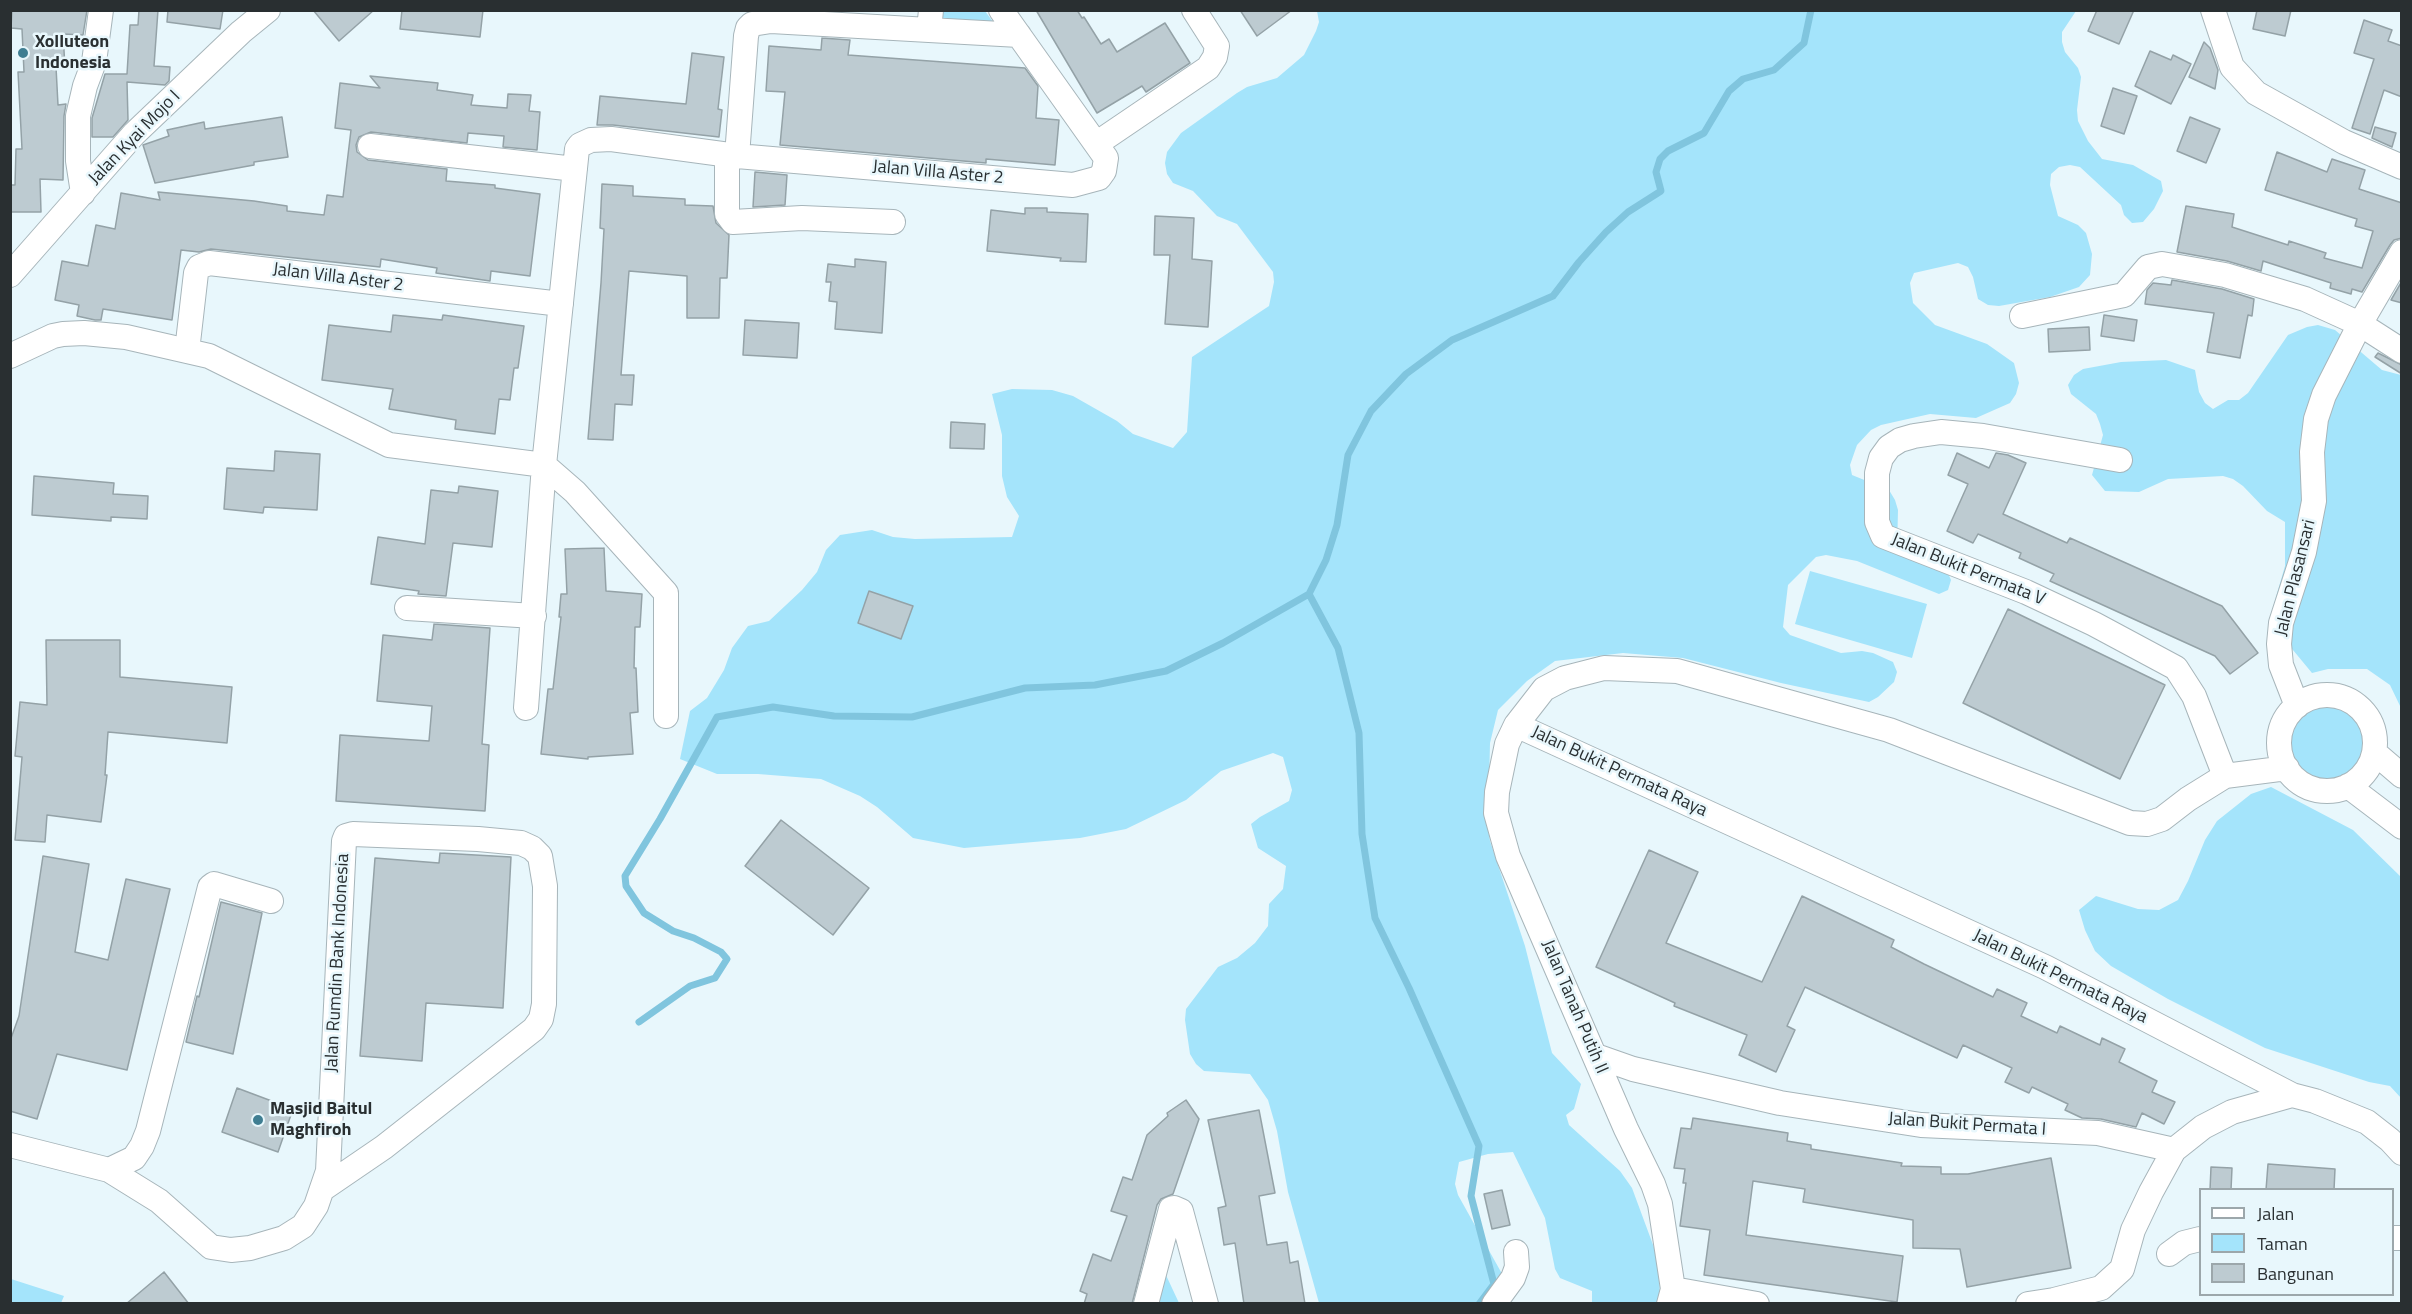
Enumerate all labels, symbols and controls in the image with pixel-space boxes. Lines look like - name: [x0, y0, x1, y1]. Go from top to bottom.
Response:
- place label: Xolluteon Indonesia: [35, 32, 111, 74]
- marker: Xolluteon Indonesia: [16, 46, 30, 60]
- street label: Jalan Kyai Mojo I: [85, 86, 185, 190]
- street label: Jalan Villa Aster 2: [872, 157, 1004, 189]
- street label: Jalan Villa Aster 2: [271, 259, 405, 297]
- street label: Jalan Plasansari: [2271, 517, 2321, 639]
- street label: Jalan Bukit Permata V: [1888, 529, 2048, 611]
- street label: Jalan Bukit Permata Raya: [1528, 722, 1710, 822]
- street label: Jalan Rumdin Bank Indonesia: [321, 853, 355, 1073]
- street label: Jalan Bukit Permata Raya: [1969, 925, 2151, 1029]
- street label: Jalan Tanah Putih II: [1536, 937, 1612, 1077]
- place label: Masjid Baitul Maghfiroh: [270, 1099, 372, 1142]
- street label: Jalan Bukit Permata I: [1887, 1109, 2047, 1141]
- marker: Masjid Baitul Maghfiroh: [251, 1113, 265, 1127]
- legend: [2199, 1188, 2394, 1296]
- text: Jalan: [2257, 1200, 2294, 1227]
- text: Taman: [2257, 1230, 2308, 1257]
- text: Bangunan: [2257, 1260, 2334, 1287]

